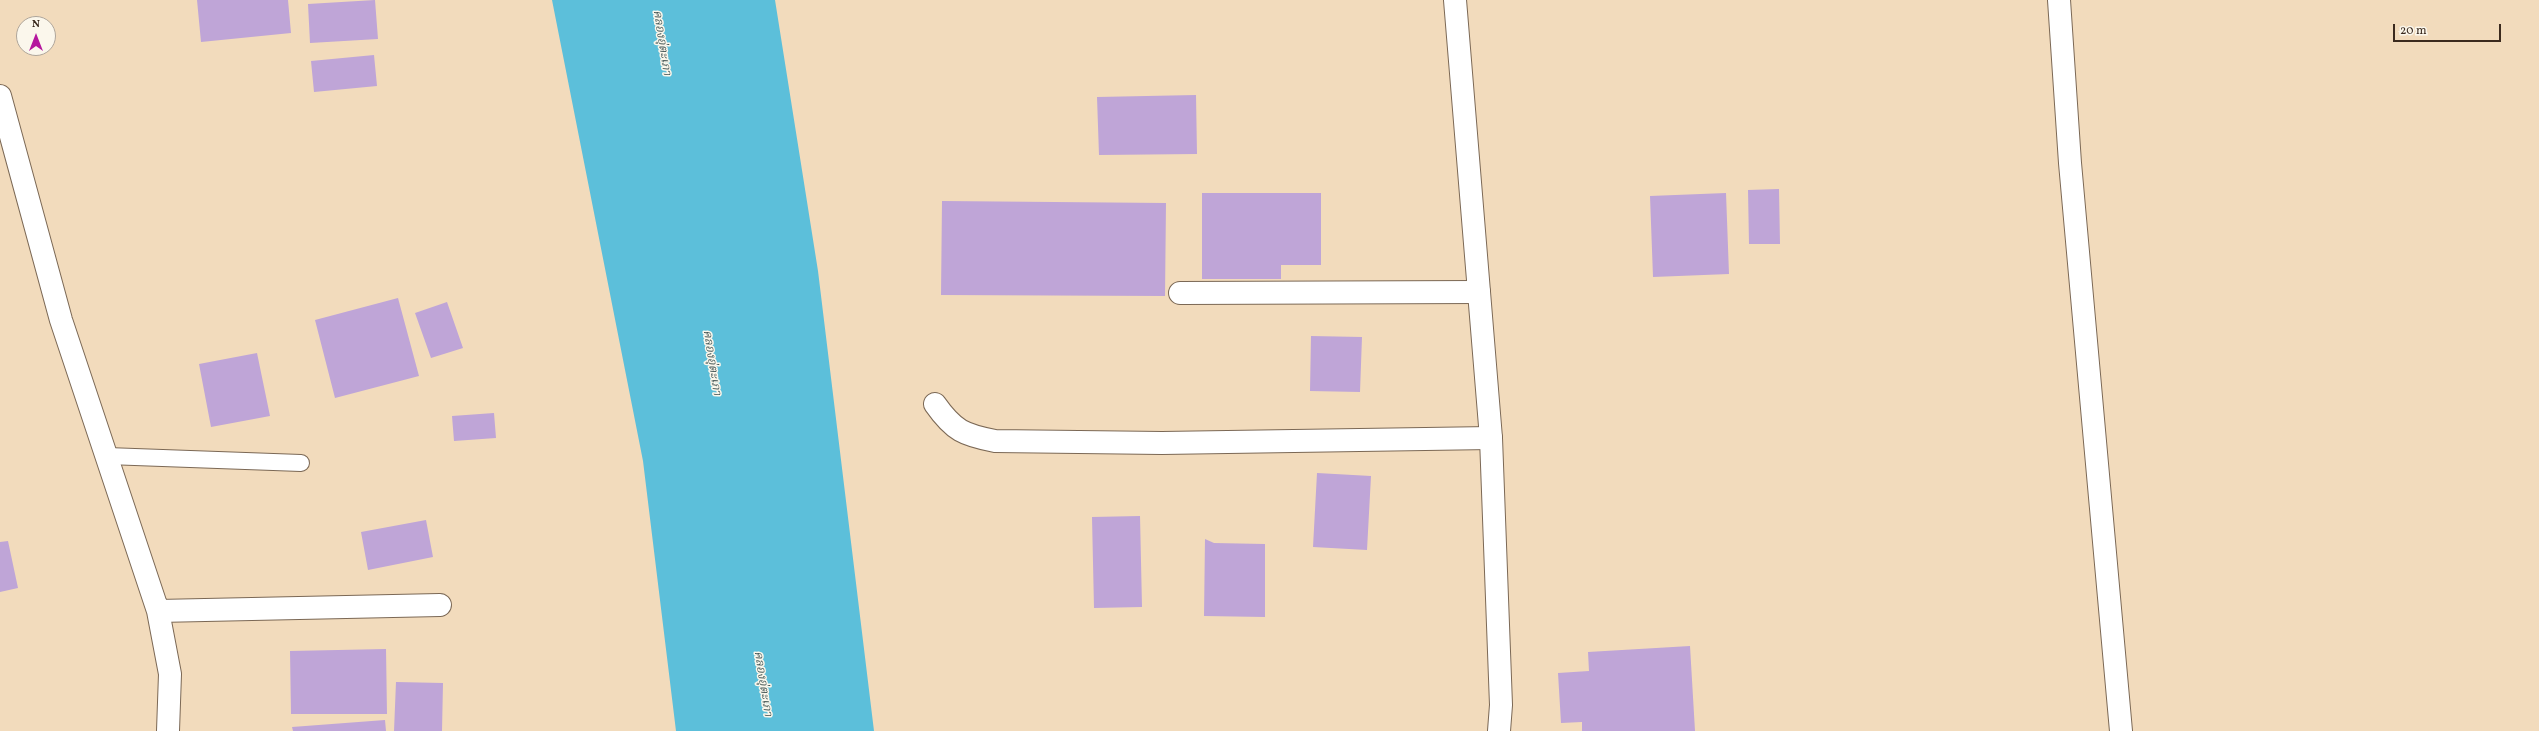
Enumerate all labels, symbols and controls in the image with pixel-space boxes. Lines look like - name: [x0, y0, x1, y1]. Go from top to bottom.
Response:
- water label: คลองอุ่ตะเภา: [649, 9, 673, 77]
- north arrow: [16, 16, 56, 56]
- scale bar: [2395, 16, 2503, 42]
- text: N: [32, 17, 40, 32]
- text: 20 m: [2400, 23, 2427, 39]
- water label: คลองอุ่ตะเภา: [699, 329, 723, 397]
- water label: คลองอุ่ตะเภา: [750, 650, 774, 718]

